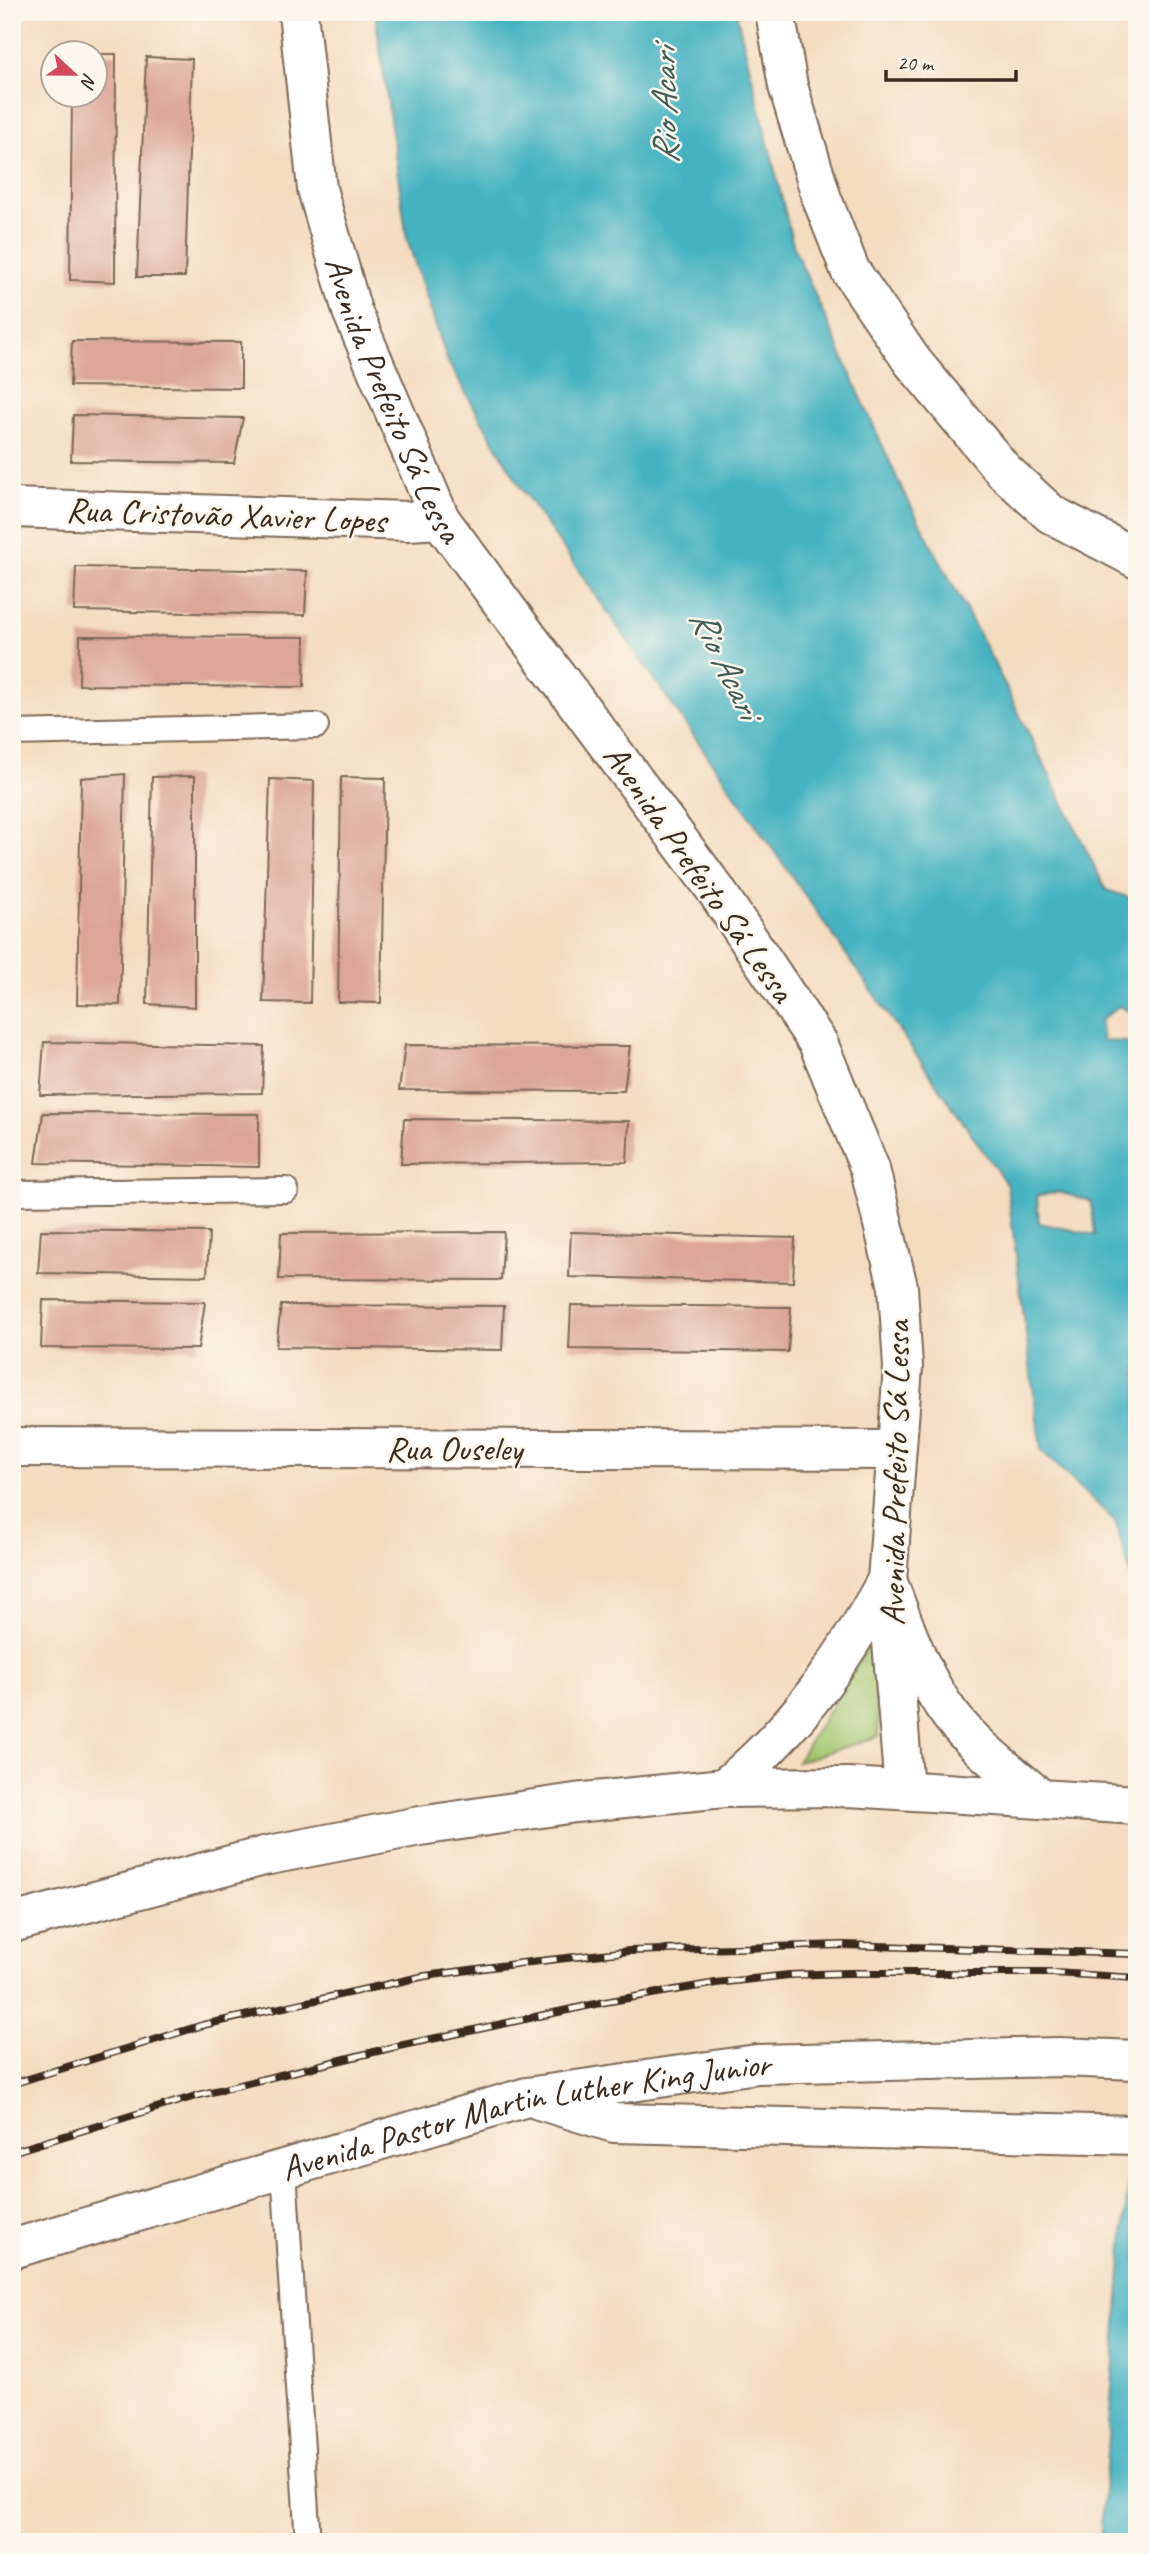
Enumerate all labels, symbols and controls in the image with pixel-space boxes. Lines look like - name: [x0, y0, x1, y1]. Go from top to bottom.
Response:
- north arrow: [38, 38, 108, 108]
- scale bar: [886, 38, 1016, 82]
- water label: Rio Acari: [639, 39, 689, 164]
- text: 20 m: [897, 50, 935, 76]
- text: N: [74, 70, 102, 93]
- street label: Avenida Prefeito Sá Lessa: [315, 251, 473, 553]
- street label: Rua Cristovão Xavier Lopes: [65, 487, 390, 543]
- water label: Rio Acari: [679, 601, 777, 734]
- street label: Avenida Prefeito Sá Lessa: [593, 735, 806, 1012]
- street label: Avenida Prefeito Sá Lessa: [870, 1318, 920, 1626]
- street label: Rua Ouseley: [386, 1426, 525, 1471]
- street label: Avenida Pastor Martin Luther King Junior: [276, 2041, 774, 2191]

